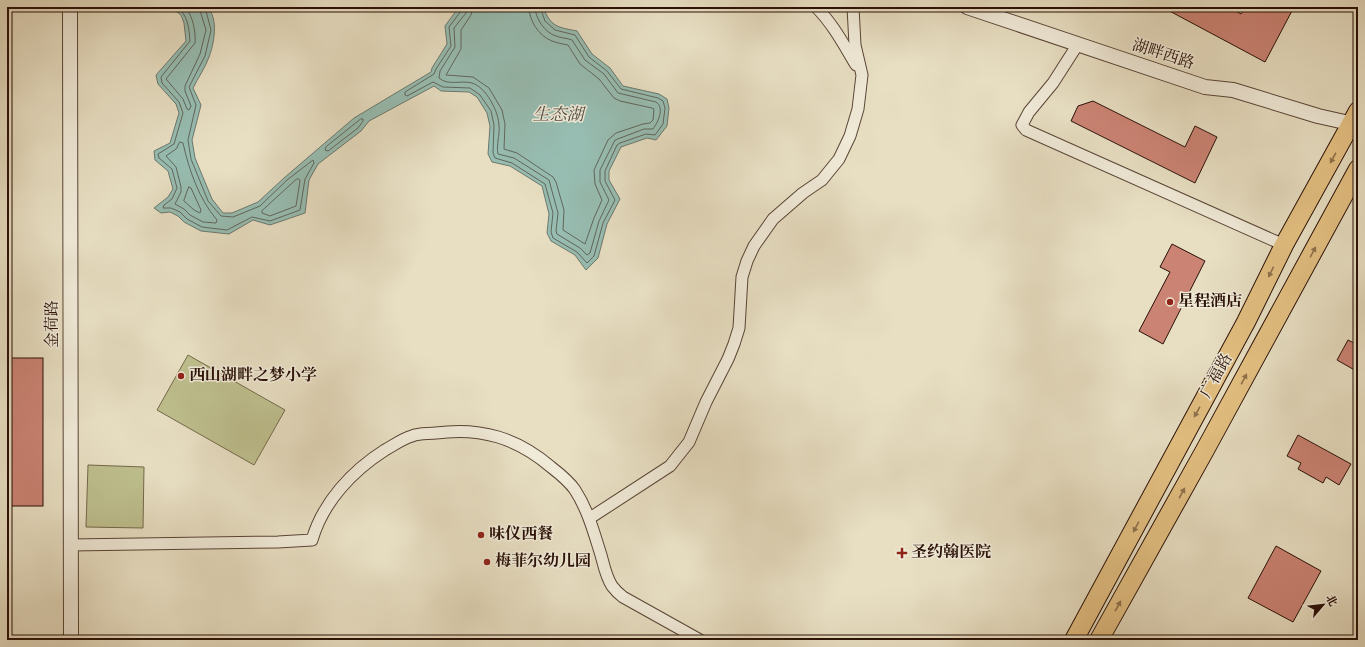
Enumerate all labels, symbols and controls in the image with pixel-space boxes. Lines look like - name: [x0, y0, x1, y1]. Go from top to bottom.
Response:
- street label: 湖畔西路: [1129, 35, 1197, 75]
- water label: 生态湖: [533, 104, 586, 127]
- one-way arrow: [1329, 152, 1336, 164]
- one-way arrow: [1310, 246, 1316, 258]
- one-way arrow: [1268, 267, 1274, 278]
- place label: 星程酒店: [1178, 291, 1242, 313]
- marker: 星程酒店: [1165, 297, 1175, 307]
- street label: 金荷路: [42, 300, 64, 348]
- street label: 广福路: [1196, 350, 1238, 402]
- place label: 西山湖畔之梦小学: [189, 365, 317, 387]
- marker: 西山湖畔之梦小学: [176, 371, 186, 381]
- one-way arrow: [1241, 373, 1248, 384]
- one-way arrow: [1194, 406, 1201, 418]
- one-way arrow: [1178, 487, 1185, 498]
- one-way arrow: [1132, 521, 1139, 533]
- place label: 味仪西餐: [489, 524, 553, 546]
- marker: 味仪西餐: [476, 530, 486, 540]
- place label: 圣约翰医院: [911, 542, 991, 564]
- marker: 圣约翰医院: [896, 547, 908, 559]
- place label: 梅菲尔幼儿园: [495, 551, 591, 573]
- marker: 梅菲尔幼儿园: [482, 557, 492, 567]
- north arrow: [1303, 585, 1343, 625]
- text: 北: [1321, 593, 1340, 609]
- one-way arrow: [1115, 600, 1122, 612]

